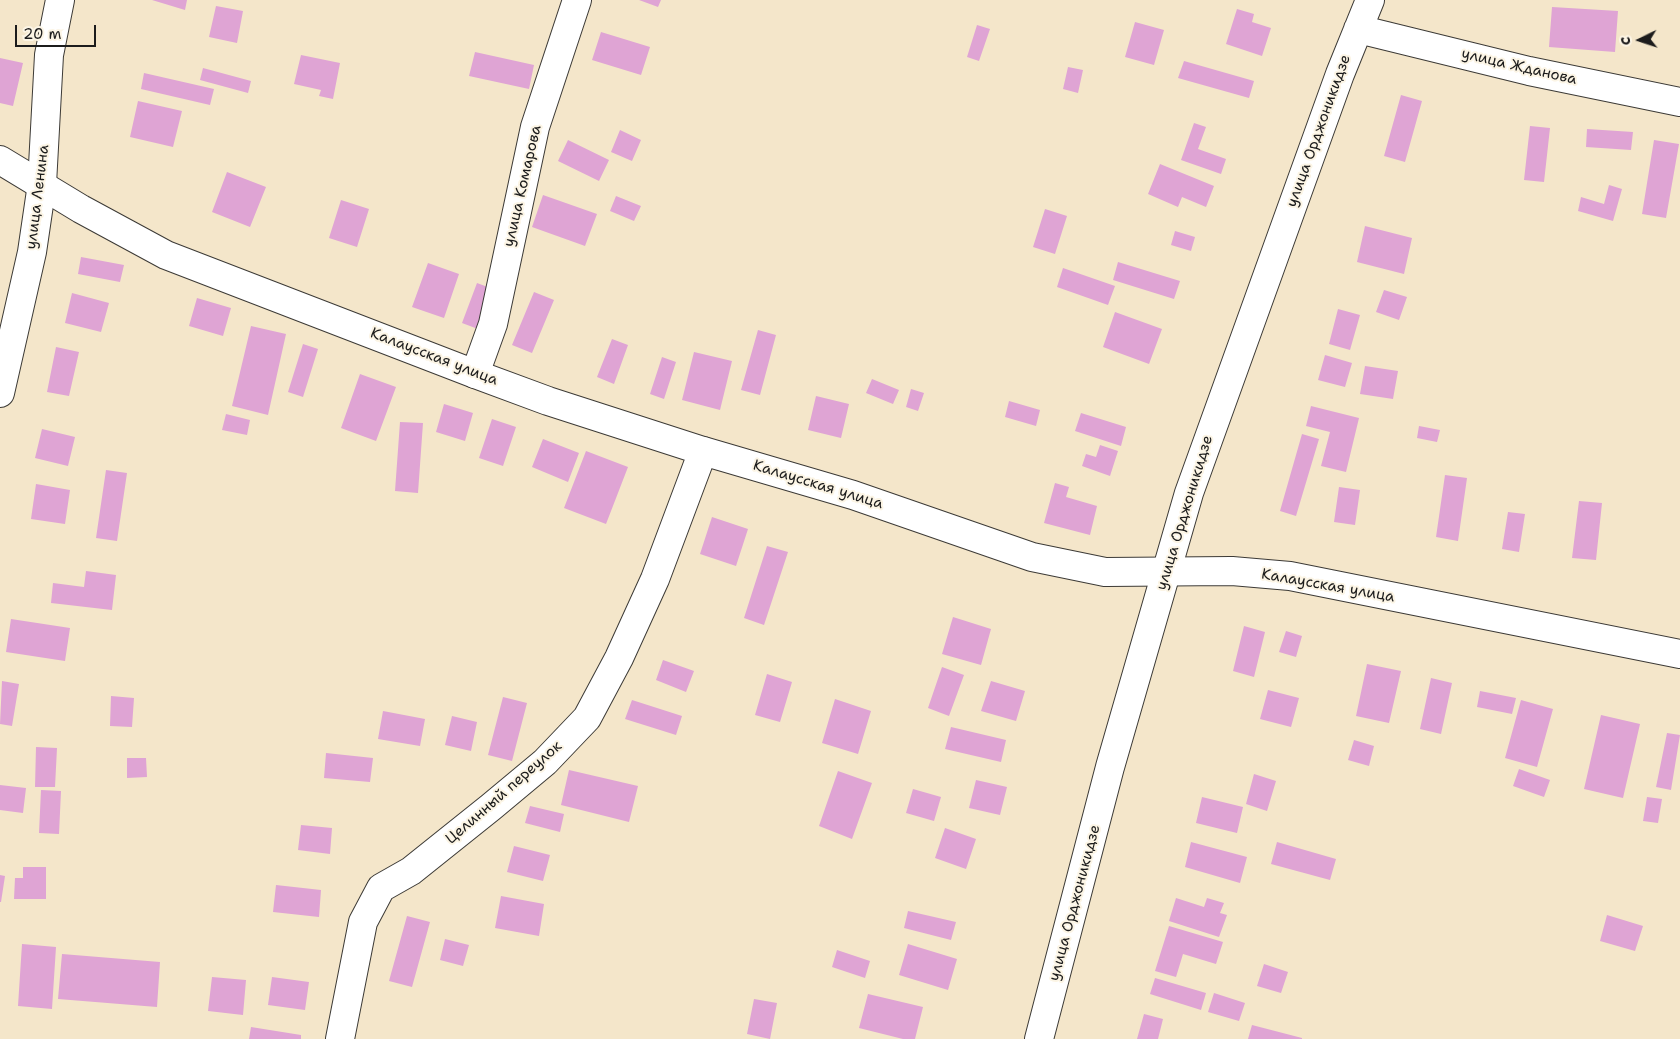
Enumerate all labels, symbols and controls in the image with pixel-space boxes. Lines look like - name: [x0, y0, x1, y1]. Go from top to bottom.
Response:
- scale bar: [18, 15, 99, 47]
- north arrow: [1615, 15, 1665, 65]
- text: 20 m: [23, 24, 62, 44]
- text: С: [1616, 36, 1634, 46]
- street label: улица Жданова: [1460, 45, 1578, 89]
- street label: улица Орджоникидзе: [1283, 52, 1355, 210]
- street label: улица Комарова: [500, 123, 546, 249]
- street label: улица Ленина: [23, 144, 53, 250]
- street label: Калаусская улица: [368, 324, 500, 390]
- street label: улица Орджоникидзе: [1153, 433, 1217, 593]
- street label: Калаусская улица: [751, 457, 885, 513]
- street label: Калаусская улица: [1260, 565, 1396, 607]
- street label: Целинный переулок: [442, 738, 566, 848]
- street label: улица Орджоникидзе: [1045, 823, 1105, 983]

